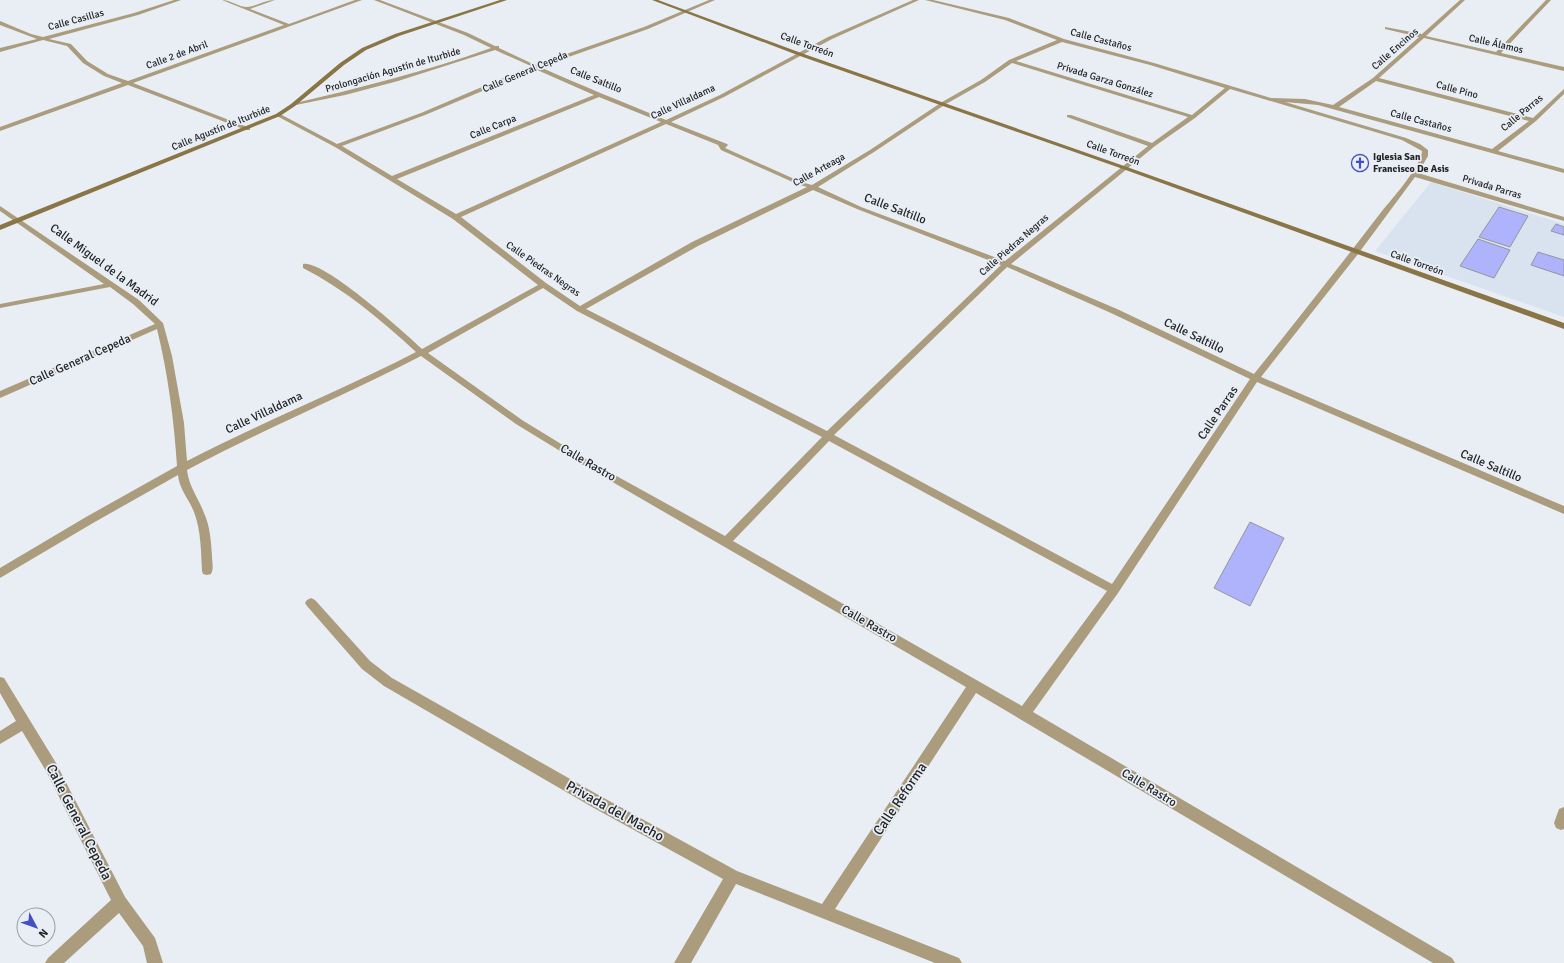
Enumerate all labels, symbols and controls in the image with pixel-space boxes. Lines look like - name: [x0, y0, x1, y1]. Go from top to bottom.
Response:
- street label: Calle Casillas: [47, 7, 106, 33]
- street label: Calle Encinos: [1369, 25, 1421, 72]
- street label: Calle Castaños: [1069, 26, 1134, 54]
- street label: Calle Torreón: [779, 30, 835, 60]
- street label: Calle Álamos: [1468, 31, 1525, 56]
- street label: Calle 2 de Abril: [144, 38, 210, 72]
- street label: Prolongación Agustín de Iturbide: [324, 45, 462, 95]
- street label: Calle General Cepeda: [481, 49, 569, 95]
- street label: Privada Garza González: [1055, 60, 1155, 101]
- street label: Calle Saltillo: [569, 64, 623, 96]
- street label: Calle Pino: [1435, 79, 1479, 101]
- street label: Calle Villaldama: [649, 82, 717, 122]
- street label: Calle Parras: [1499, 92, 1546, 134]
- street label: Calle Agustín de Iturbide: [170, 103, 272, 153]
- street label: Calle Castaños: [1389, 107, 1454, 135]
- street label: Calle Carpa: [468, 112, 518, 142]
- street label: Calle Torreón: [1085, 138, 1141, 168]
- street label: Calle Arteaga: [791, 151, 847, 189]
- place label: Iglesia San Francisco De Asis: [1373, 151, 1450, 175]
- church icon: Iglesia San Francisco De Asis: [1350, 153, 1370, 173]
- street label: Privada Parras: [1461, 172, 1524, 202]
- street label: Calle Saltillo: [862, 190, 928, 228]
- street label: Calle Piedras Negras: [977, 211, 1052, 278]
- street label: Calle Miguel de la Madrid: [47, 221, 161, 309]
- street label: Calle Piedras Negras: [504, 239, 583, 300]
- street label: Calle Torreón: [1389, 248, 1445, 278]
- street label: Calle Saltillo: [1161, 315, 1227, 357]
- street label: Calle General Cepeda: [27, 331, 133, 389]
- street label: Calle Parras: [1195, 383, 1241, 443]
- street label: Calle Villaldama: [223, 389, 305, 437]
- street label: Calle Rastro: [557, 441, 619, 485]
- street label: Calle Saltillo: [1458, 446, 1524, 486]
- street label: Calle Rastro: [838, 602, 900, 646]
- street label: Calle Reforma: [869, 759, 931, 839]
- street label: Calle General Cepeda: [42, 761, 116, 883]
- street label: Calle Rastro: [1119, 766, 1179, 810]
- street label: Privada del Macho: [563, 777, 667, 845]
- north arrow: [16, 907, 56, 947]
- text: N: [36, 926, 51, 940]

